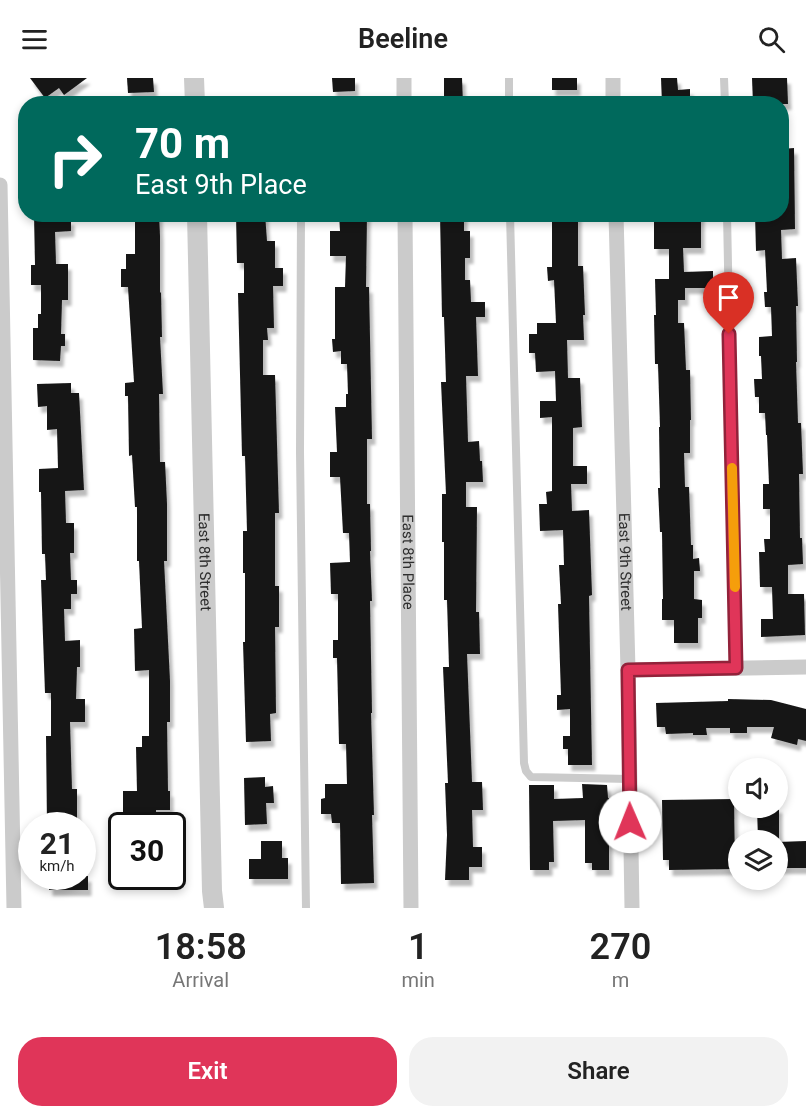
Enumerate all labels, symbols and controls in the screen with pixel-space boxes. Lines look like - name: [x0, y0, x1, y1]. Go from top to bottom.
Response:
- icon: menu: [18, 23, 51, 56]
- text: Beeline: [358, 23, 448, 55]
- icon: search: [755, 23, 788, 56]
- text: 70 m: [135, 119, 230, 168]
- icon: right: [36, 120, 114, 198]
- text: East 9th Place: [135, 169, 307, 201]
- pin: [703, 272, 754, 334]
- icon: arrive: [712, 281, 745, 314]
- street label: East 8th Street: [195, 513, 215, 611]
- street label: East 9th Street: [615, 513, 635, 611]
- street label: East 8th Place: [399, 514, 417, 610]
- map controls: [728, 758, 788, 890]
- button: sound: [728, 758, 788, 818]
- position arrow: [598, 790, 662, 854]
- speed limit sign: 30: [108, 812, 186, 890]
- text: 21: [40, 826, 74, 861]
- button: layers: [728, 830, 788, 890]
- text: km/h: [39, 857, 75, 875]
- text: 18:58: [155, 926, 247, 968]
- text: 1: [408, 926, 428, 968]
- text: 270: [590, 926, 651, 968]
- text: Arrival: [172, 968, 229, 992]
- text: min: [401, 968, 435, 992]
- text: m: [612, 968, 629, 992]
- button: Exit: [18, 1037, 397, 1106]
- button: Share: [409, 1037, 788, 1106]

